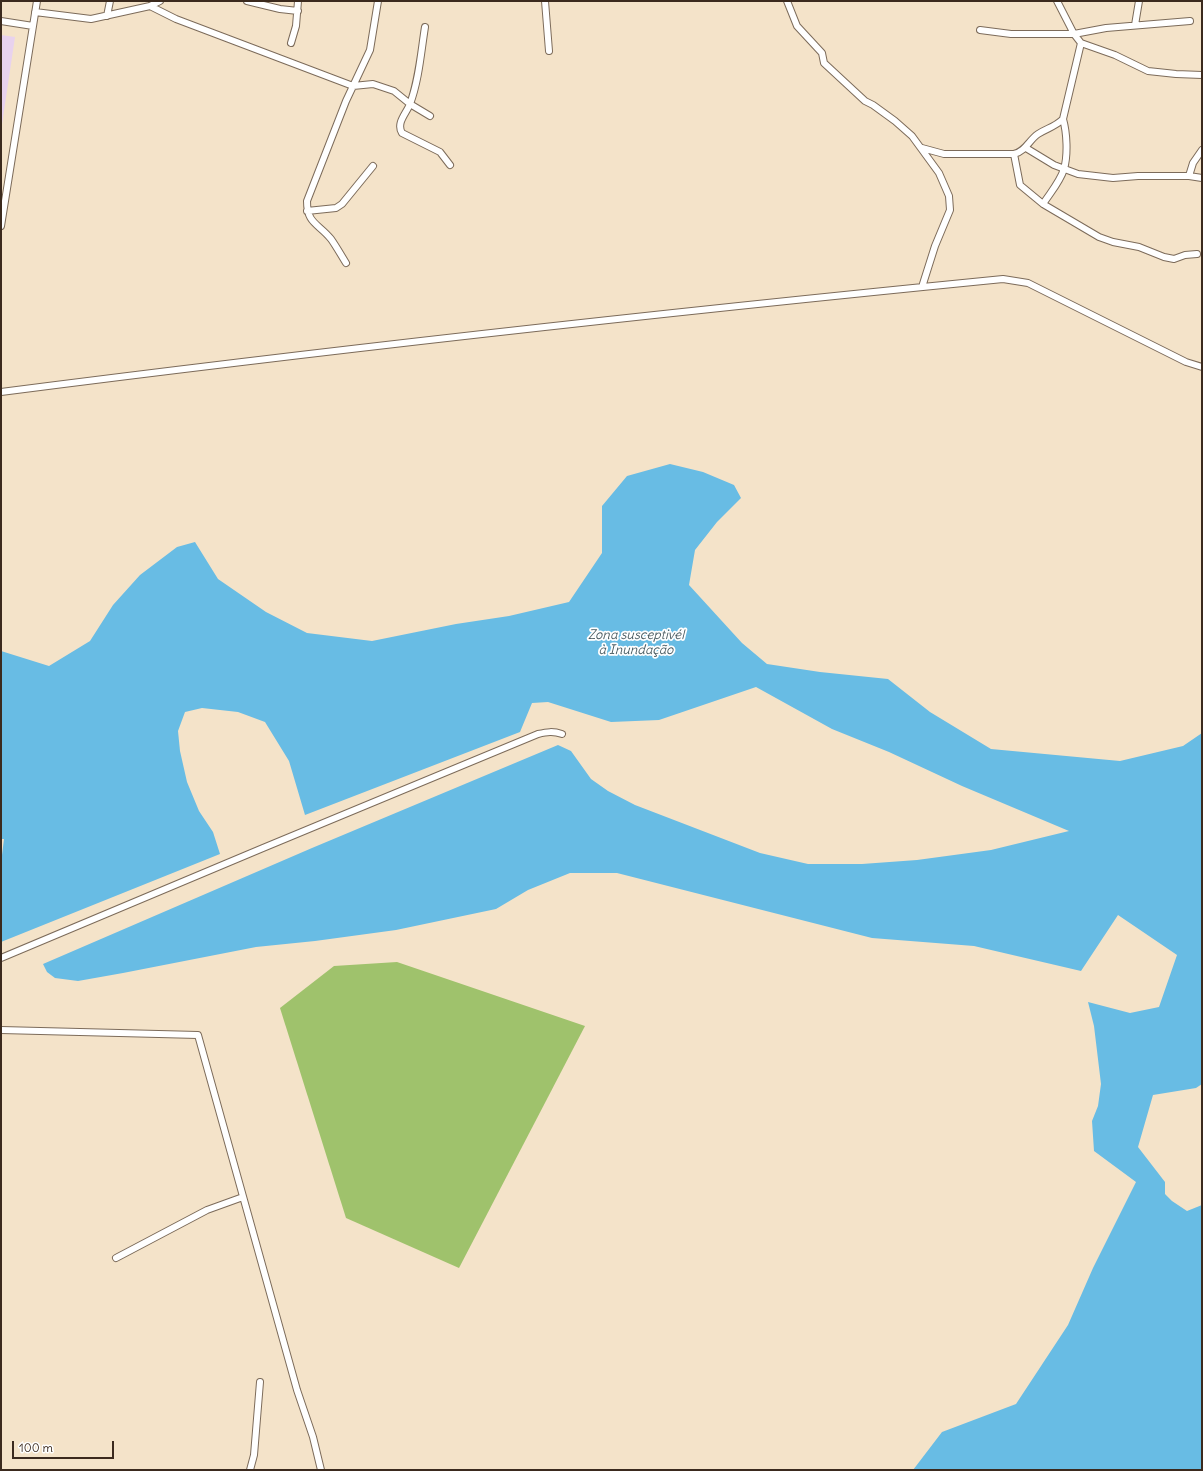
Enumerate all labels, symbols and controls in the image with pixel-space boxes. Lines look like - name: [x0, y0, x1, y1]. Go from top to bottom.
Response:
- water label: Zona susceptivél à Inundação: [588, 627, 684, 658]
- scale bar: [14, 1433, 116, 1459]
- text: 100 m: [19, 1440, 53, 1455]

